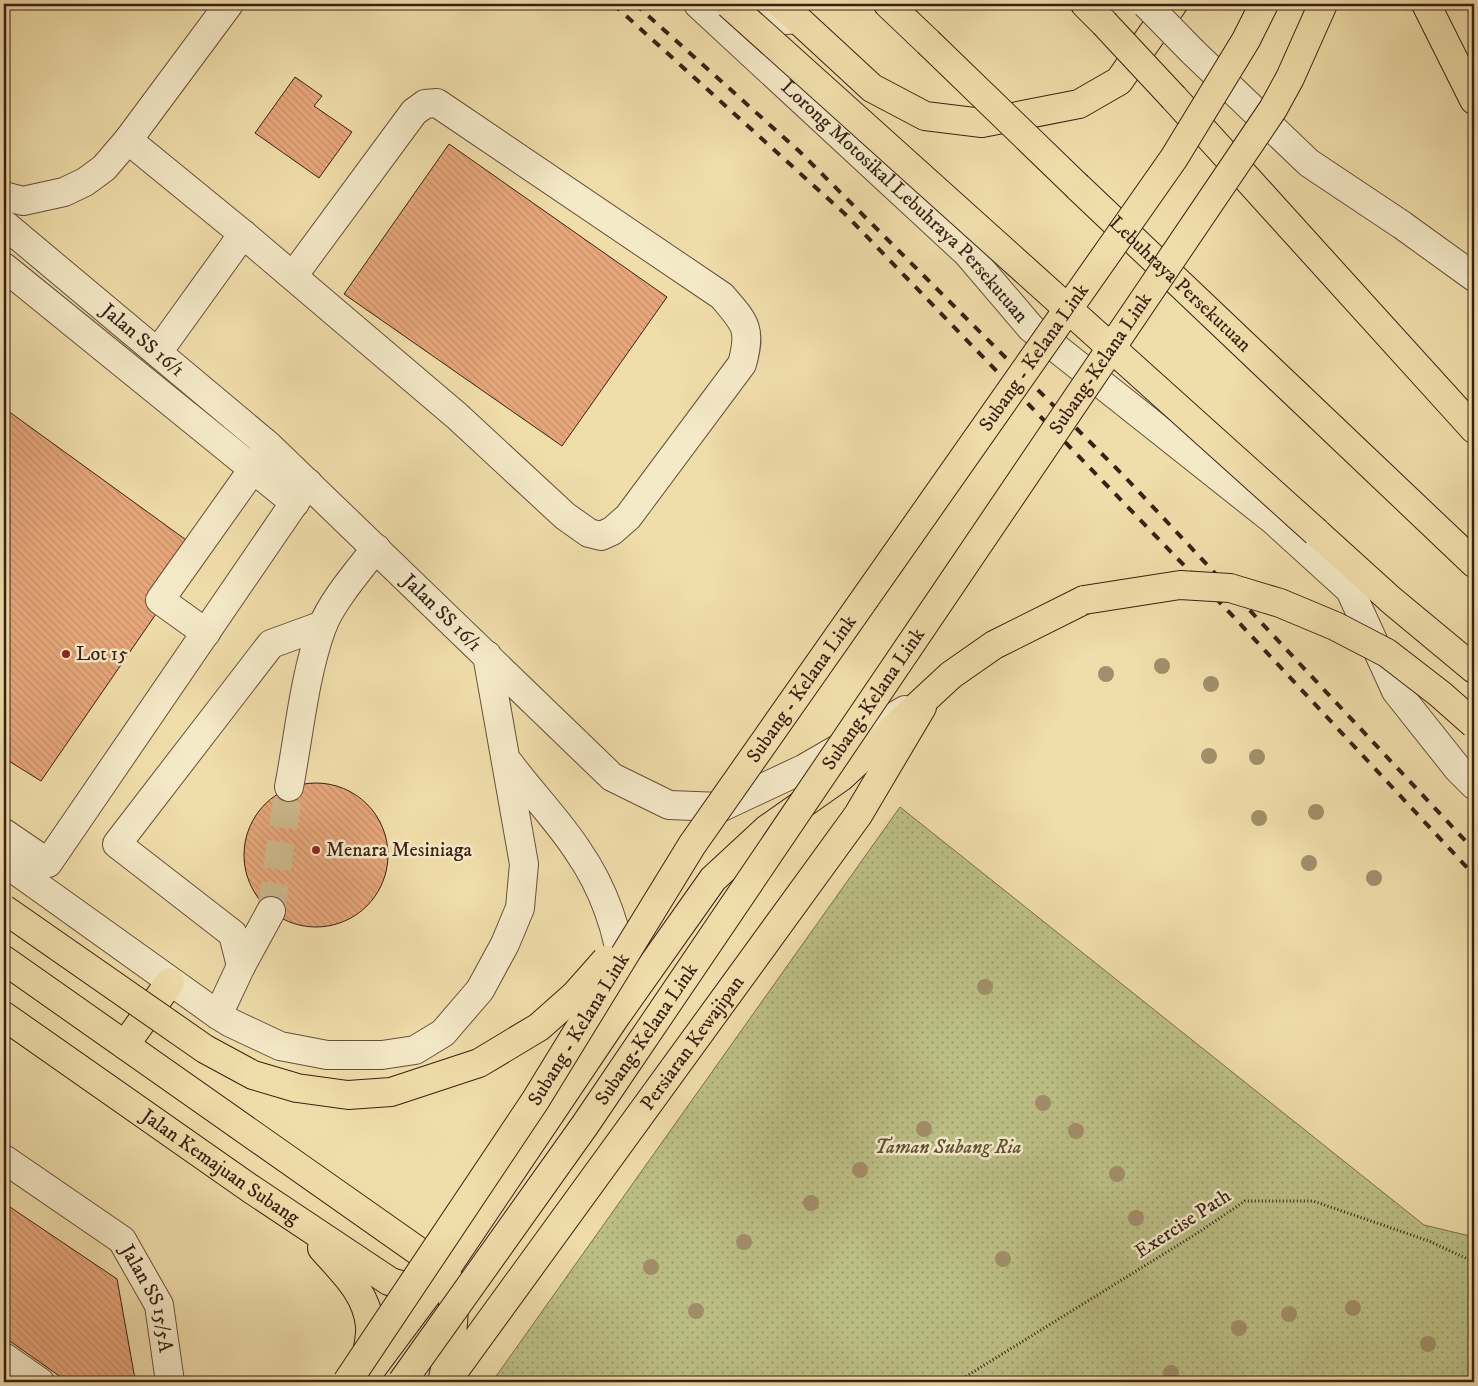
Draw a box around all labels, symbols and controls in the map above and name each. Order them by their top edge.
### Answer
street label: Lorong Motosikal Lebuhraya Persekutuan [776,75,1034,329]
street label: Lebuhraya Persekutuan [1104,211,1257,358]
street label: Subang - Kelana Link [974,279,1095,436]
street label: Subang-Kelana Link [1044,288,1158,439]
street label: Jalan SS 16/1 [94,297,190,382]
street label: Jalan SS 16/1 [395,567,487,657]
street label: Subang - Kelana Link [741,610,862,768]
street label: Subang-Kelana Link [817,623,930,775]
place label: Lot 15 [76,642,128,667]
marker: Lot 15 [60,648,72,660]
place label: Menara Mesiniaga [326,838,472,863]
marker: Menara Mesiniaga [310,844,322,856]
street label: Subang - Kelana Link [523,948,635,1111]
street label: Subang-Kelana Link [589,958,703,1110]
street label: Persiaran Kewajipan [635,970,750,1115]
street label: Jalan Kemajuan Subang [135,1102,305,1231]
park label: Taman Subang Ria [875,1135,1021,1160]
street label: Exercise Path [1130,1183,1236,1264]
street label: Jalan SS 15/5A [114,1238,178,1354]

